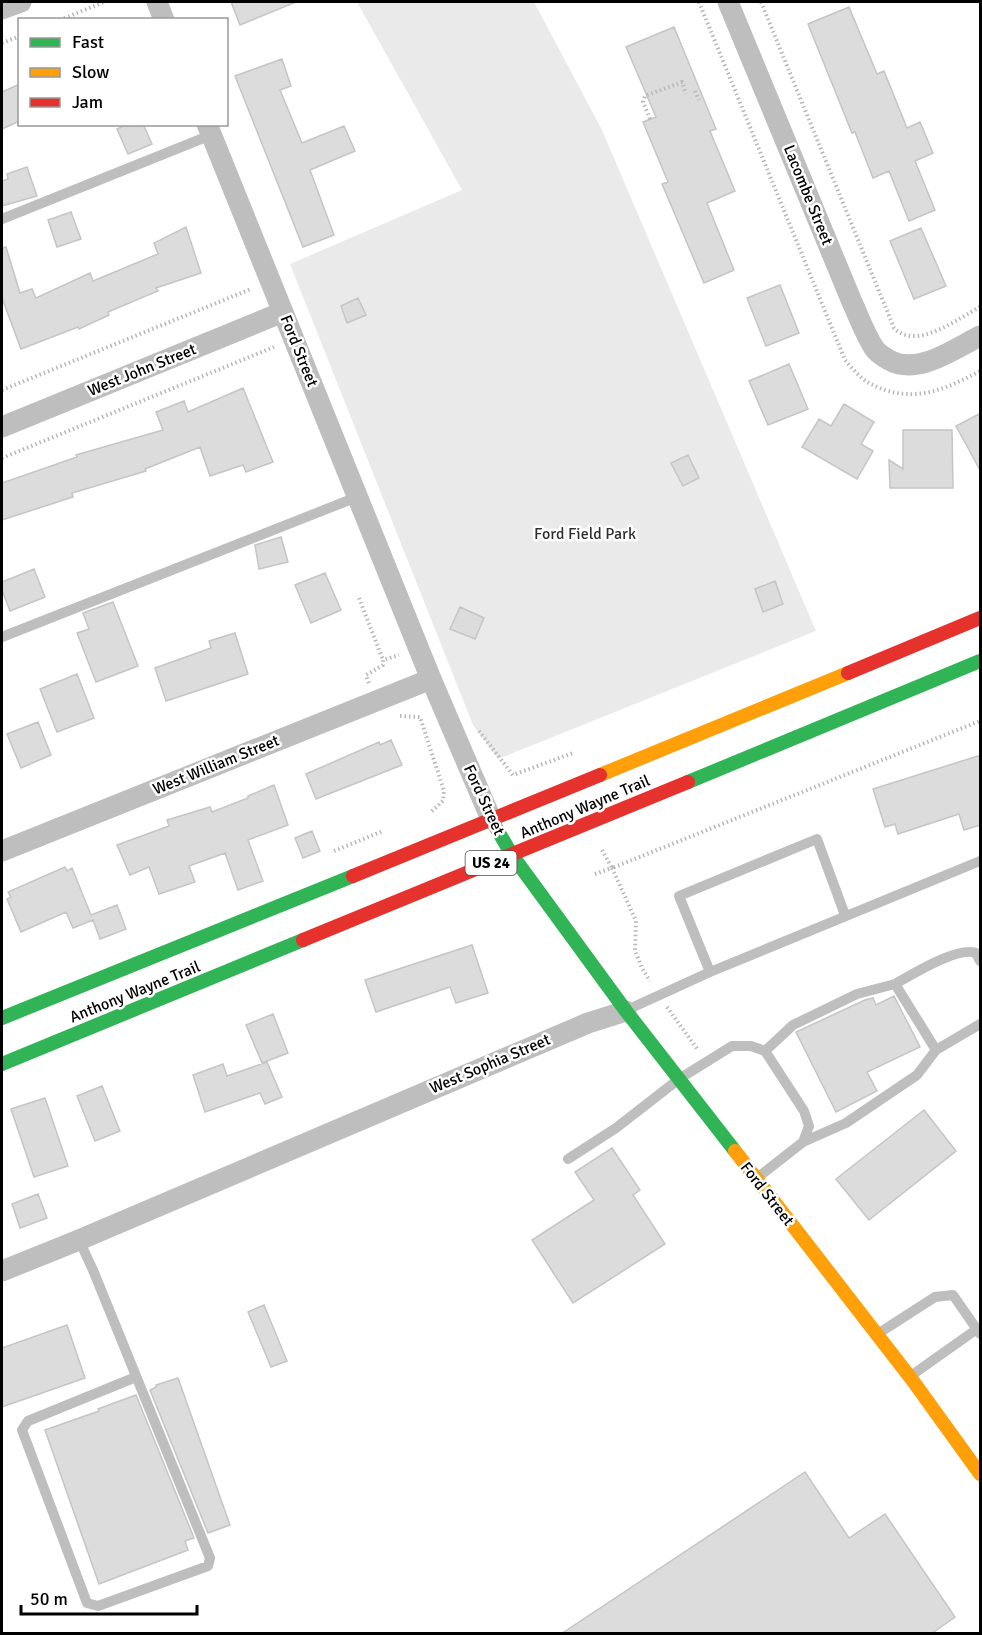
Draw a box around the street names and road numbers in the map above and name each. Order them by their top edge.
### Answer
street label: Lacombe Street [779,142,837,248]
street label: Ford Street [276,312,323,390]
street label: West John Street [85,339,200,401]
street label: West William Street [150,730,283,799]
street label: Ford Street [459,761,509,839]
street label: Anthony Wayne Trail [517,770,653,843]
road number: US 24 [466,851,516,875]
street label: Anthony Wayne Trail [67,957,204,1027]
street label: West Sophia Street [427,1029,554,1098]
street label: Ford Street [736,1158,798,1230]

